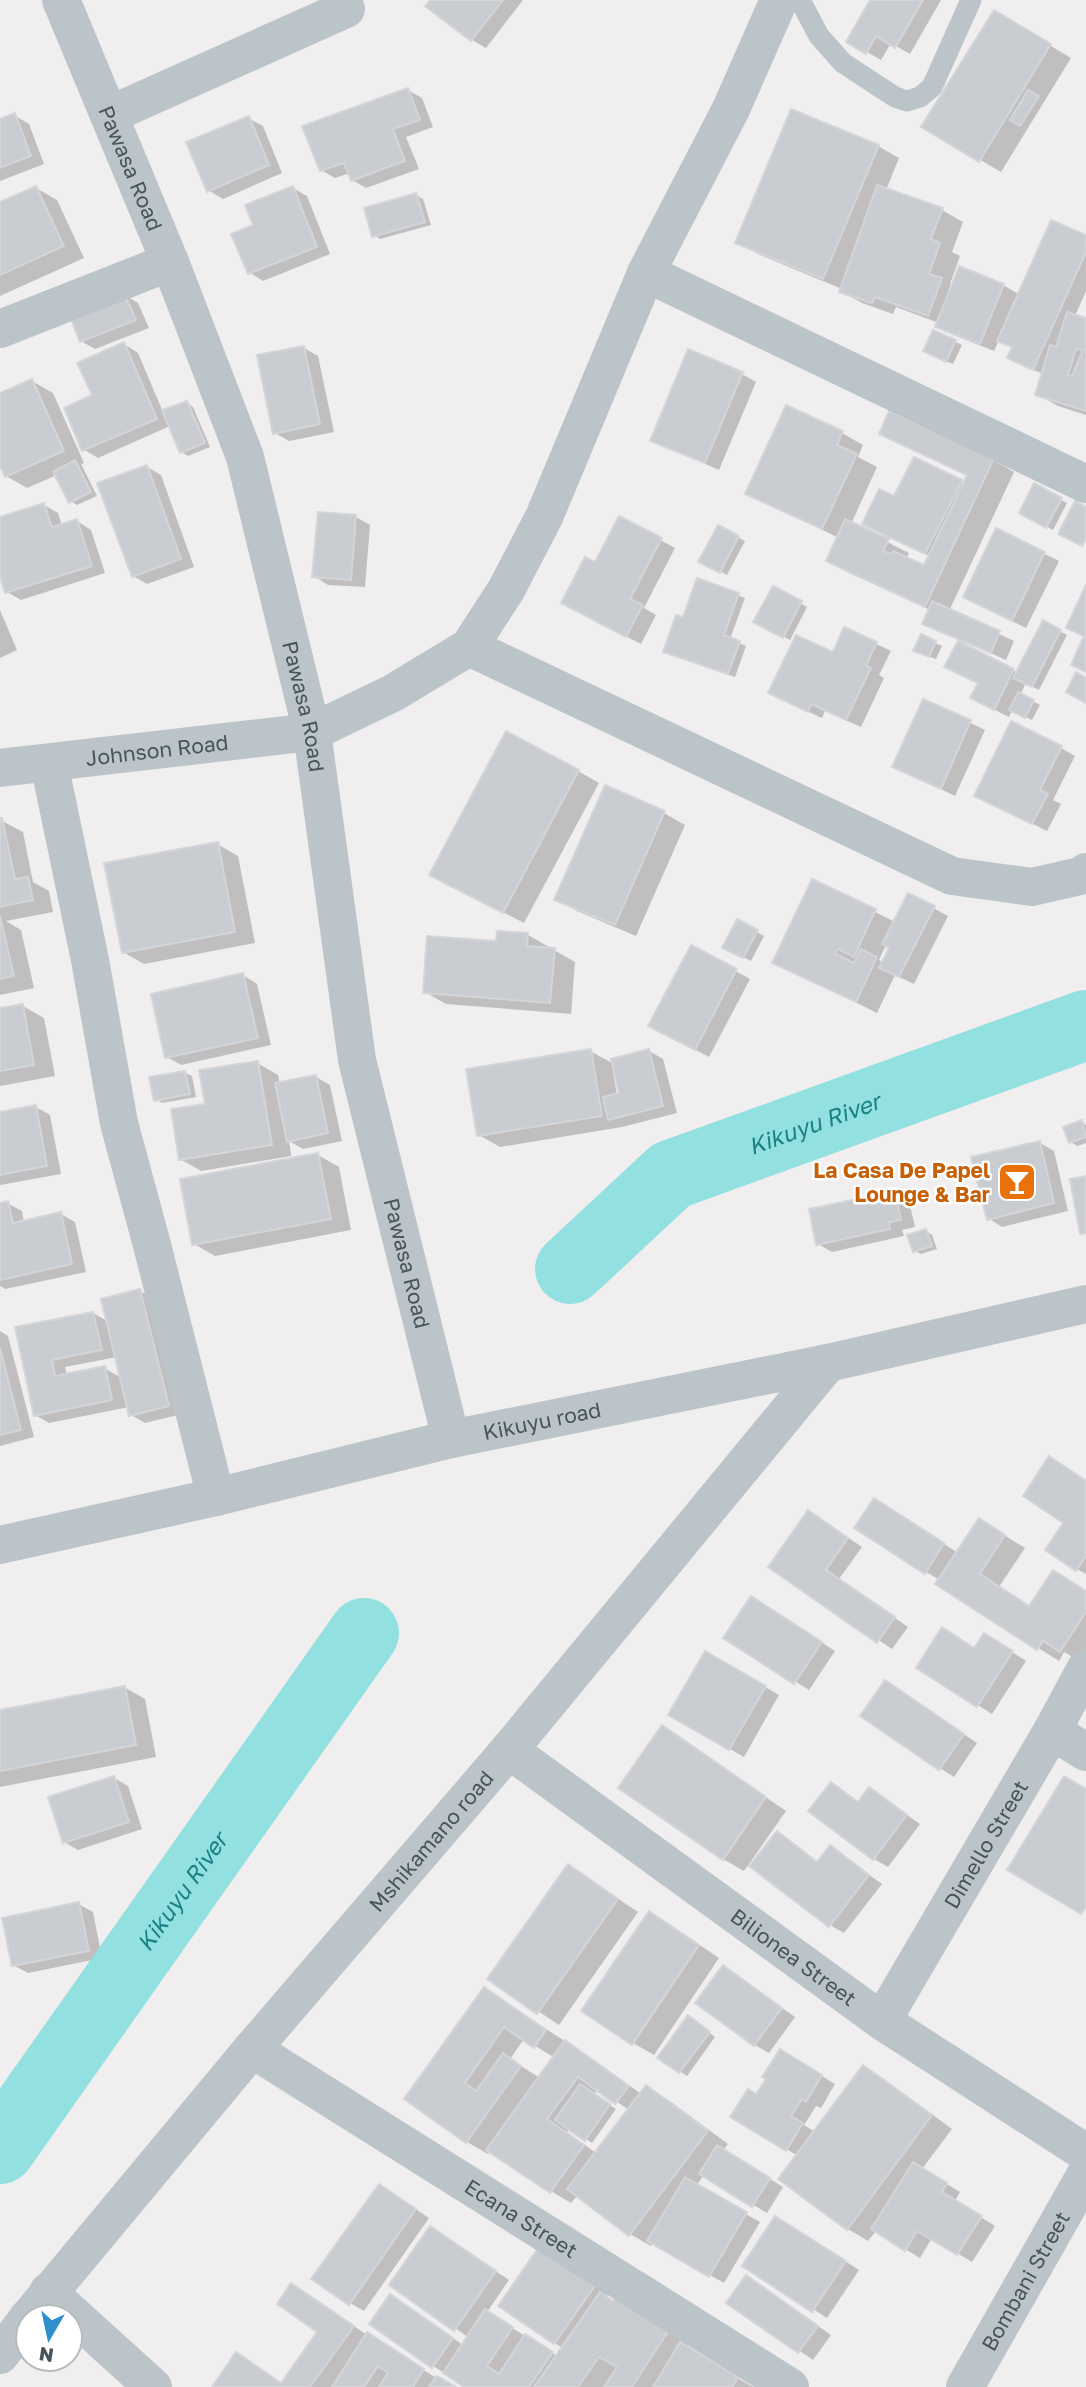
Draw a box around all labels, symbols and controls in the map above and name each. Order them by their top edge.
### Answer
street label: Pawasa Road [93,101,169,235]
street label: Pawasa Road [277,638,330,773]
street label: Johnson Road [84,729,230,771]
water label: Kikuyu River [744,1086,887,1160]
place label: La Casa De Papel Lounge & Bar [813,1157,990,1207]
bar icon: La Casa De Papel Lounge & Bar [996,1161,1038,1203]
street label: Pawasa Road [379,1195,436,1331]
street label: Kikuyu road [481,1396,603,1445]
street label: Mshikamano road [363,1765,499,1917]
street label: Dimello Street [938,1775,1033,1913]
water label: Kikuyu River [130,1825,235,1956]
street label: Bilionea Street [726,1903,862,2011]
street label: Ecana Street [460,2173,582,2263]
street label: Bombani Street [975,2207,1075,2355]
north arrow [14,2303,84,2373]
text: N [37,2343,55,2368]

